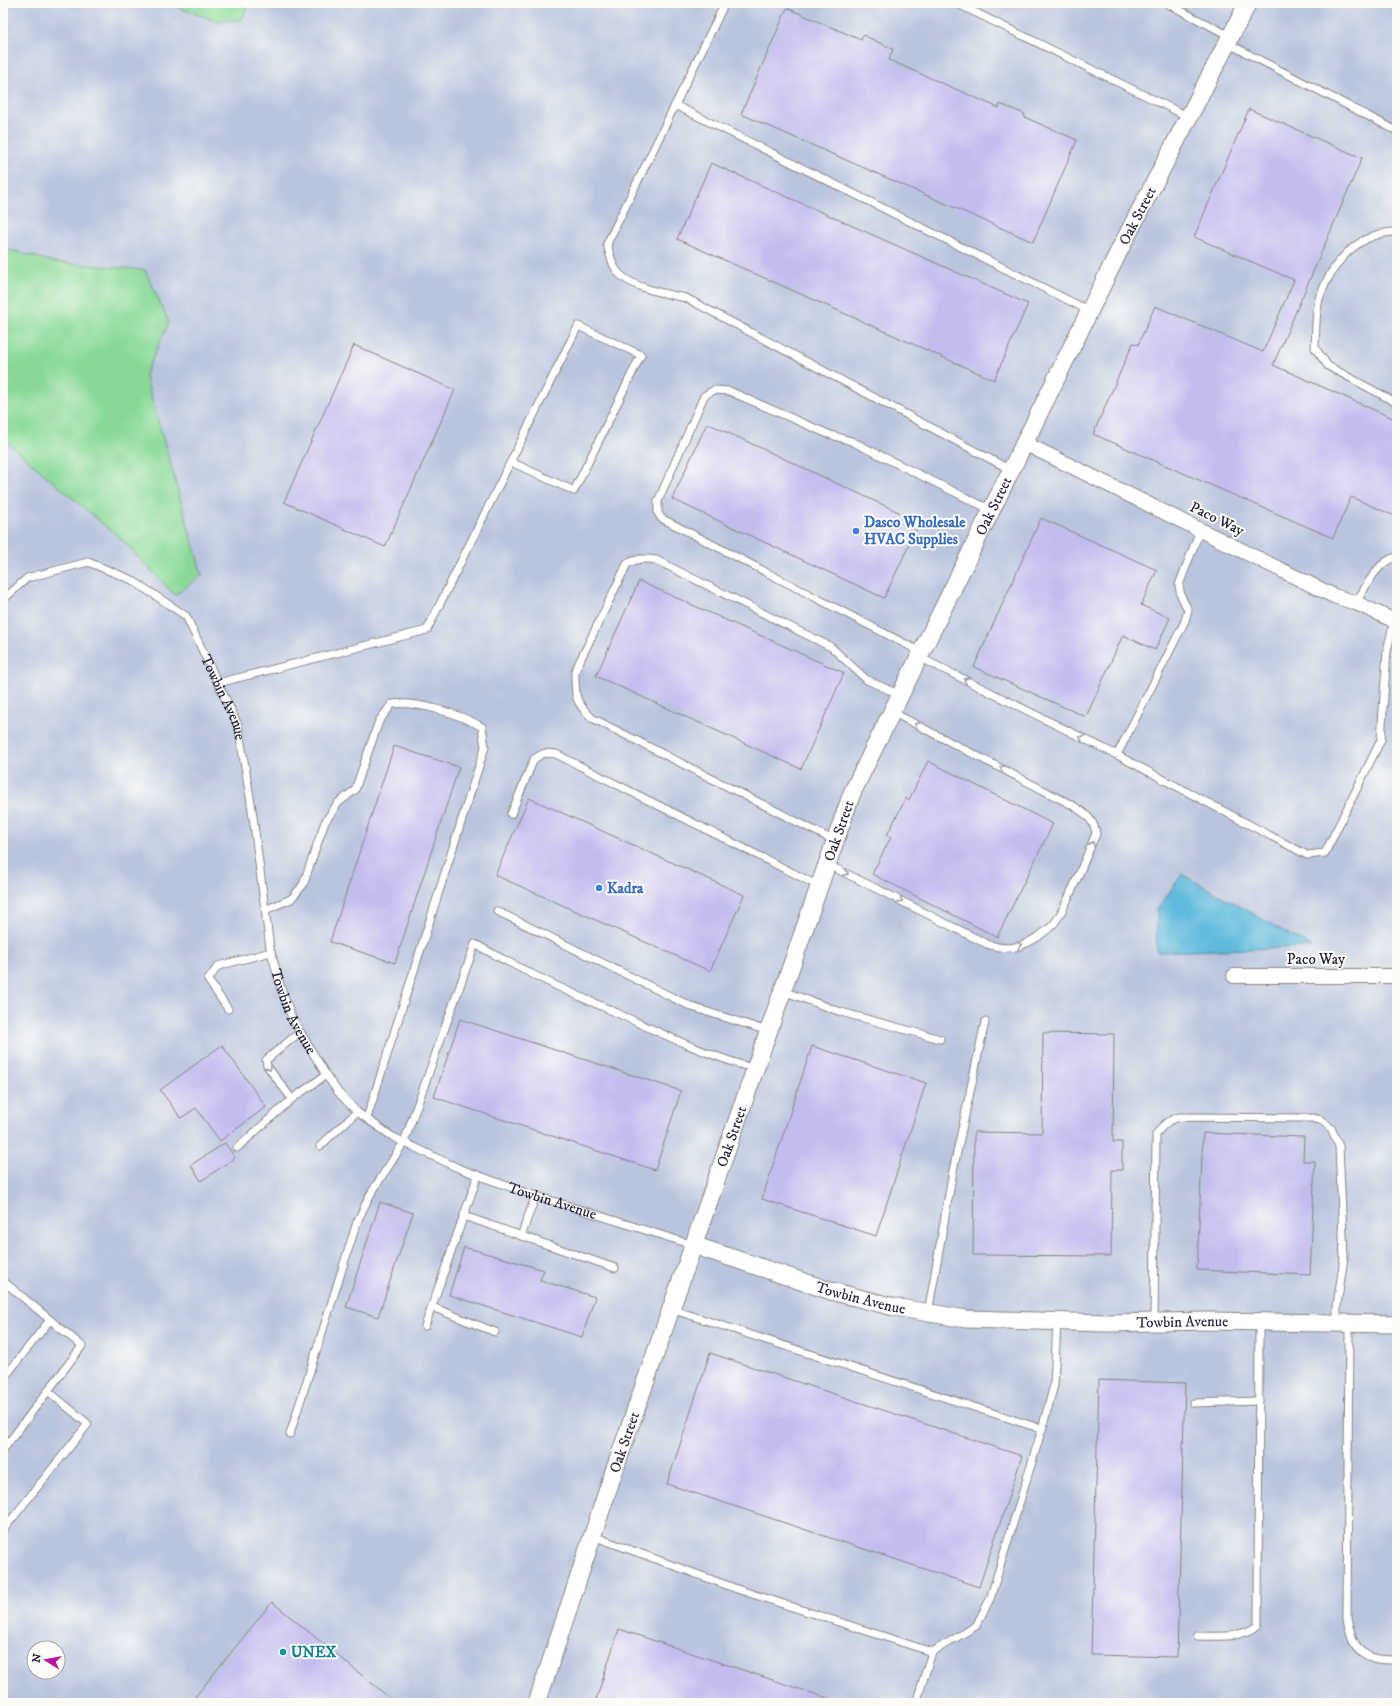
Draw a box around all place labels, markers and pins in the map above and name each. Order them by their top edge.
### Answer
place label: Dasco Wholesale HVAC Supplies [864,513,966,549]
marker: Dasco Wholesale HVAC Supplies [851,526,861,536]
place label: Kadra [607,879,644,898]
marker: Kadra [594,883,604,893]
place label: UNEX [291,1643,337,1662]
marker: UNEX [278,1647,288,1657]

